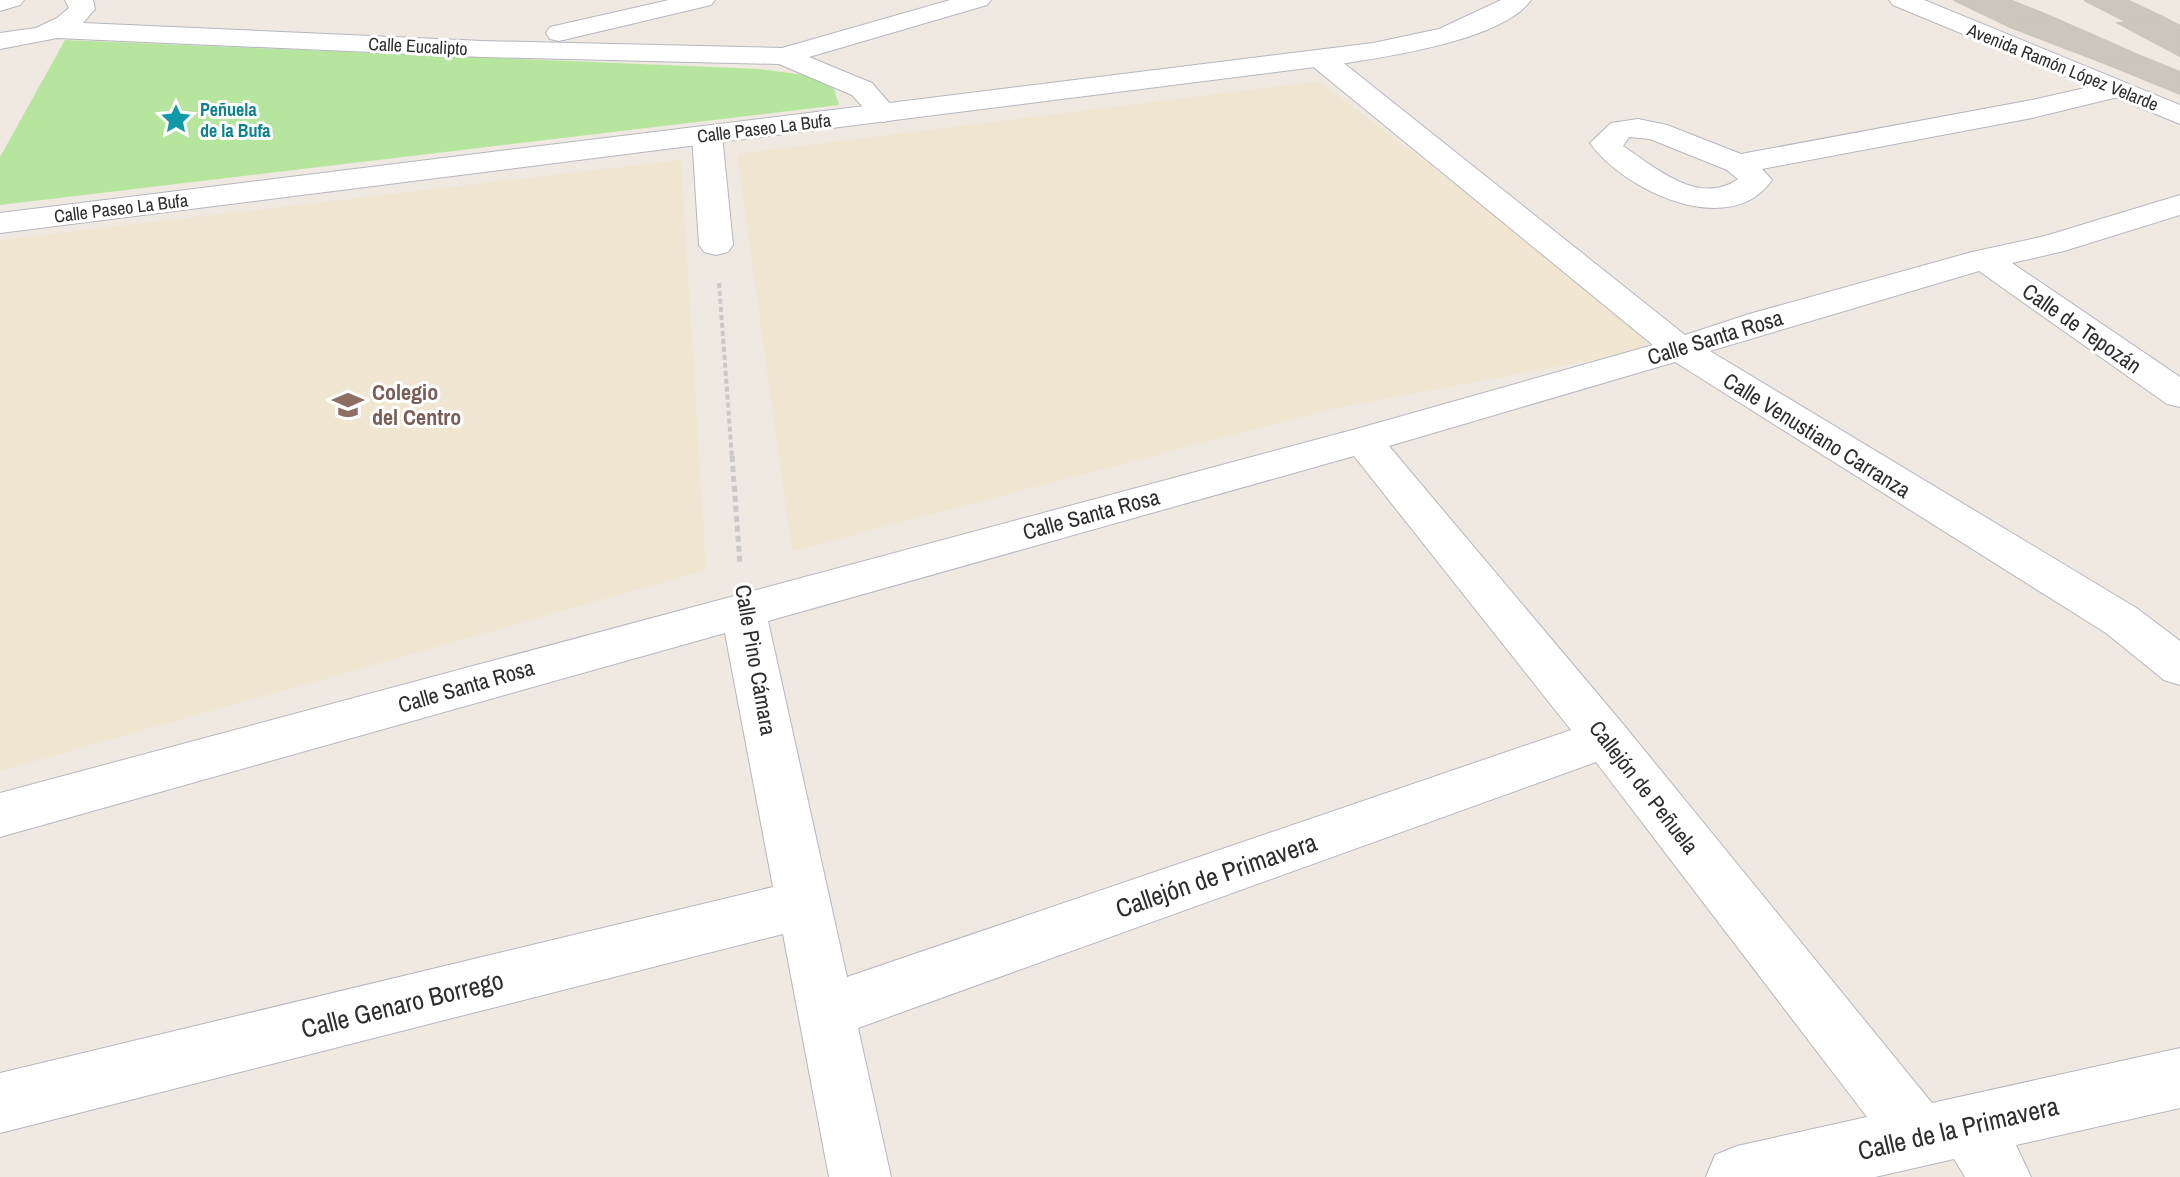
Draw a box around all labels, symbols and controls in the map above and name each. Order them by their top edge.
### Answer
street label: Avenida Ramón López Velarde [1963,17,2162,117]
street label: Calle Eucalipto [368,31,468,61]
place label: Peñuela de la Bufa [200,97,271,143]
place icon: Peñuela de la Bufa [159,102,193,136]
street label: Calle Paseo La Bufa [696,107,832,149]
street label: Calle Paseo La Bufa [53,187,189,229]
street label: Calle de Tepozán [2016,276,2148,380]
street label: Calle Santa Rosa [1643,302,1787,372]
street label: Calle Venustiano Carranza [1718,365,1916,505]
place label: Colegio del Centro [372,377,461,432]
school or university icon: Colegio del Centro [331,388,365,422]
street label: Calle Santa Rosa [1019,481,1163,547]
street label: Calle Pino Cámara [728,582,784,738]
street label: Calle Santa Rosa [394,652,538,720]
street label: Callejón de Peñuela [1582,714,1706,860]
street label: Callejón de Primavera [1111,824,1322,926]
street label: Calle Genaro Borrego [297,962,507,1046]
street label: Calle de la Primavera [1854,1088,2062,1168]

